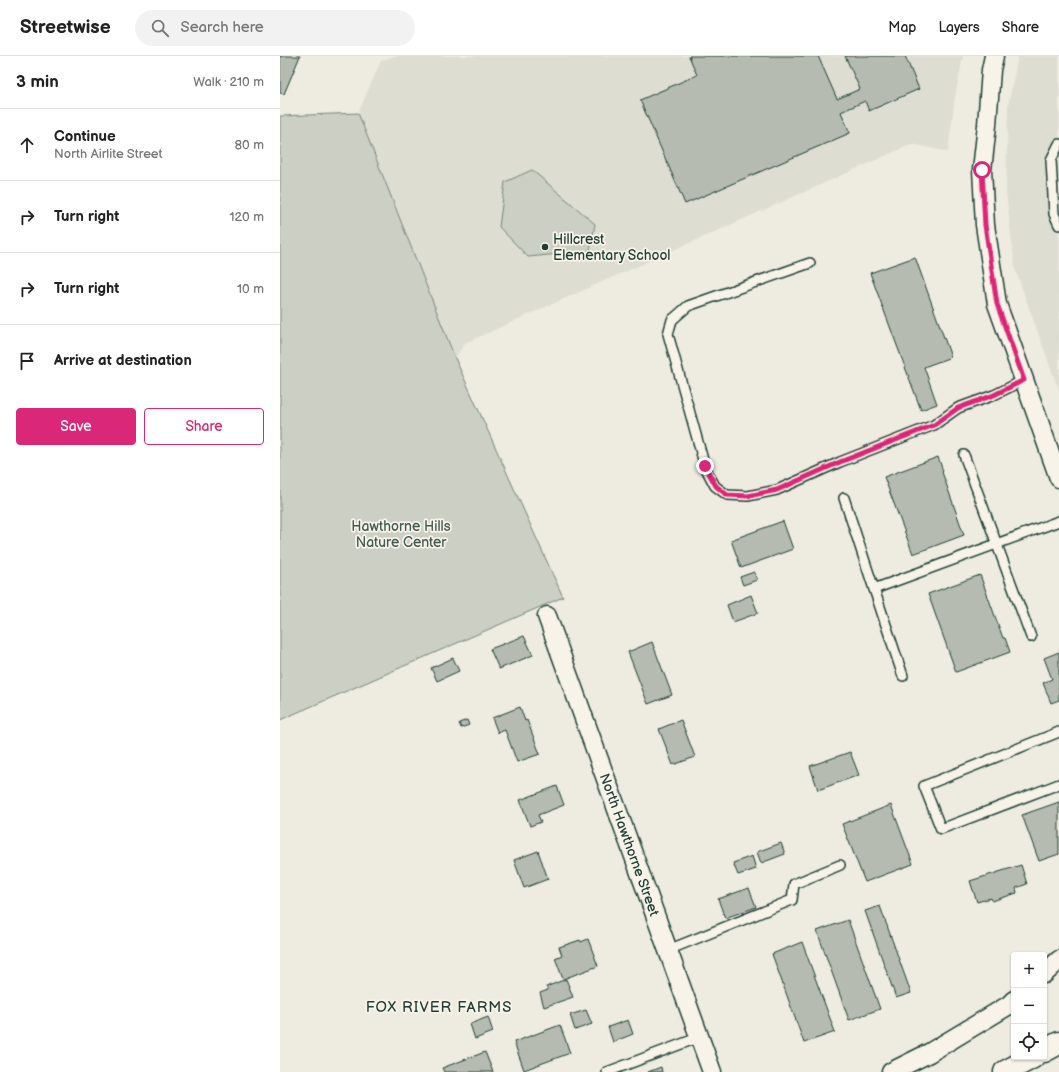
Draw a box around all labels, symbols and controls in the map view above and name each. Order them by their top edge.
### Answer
search box [135,10,415,46]
text: Streetwise [20,16,111,39]
icon: search [149,17,171,39]
text: Search here [181,18,264,37]
text: Map [888,19,916,36]
text: Layers [938,19,980,36]
text: Share [1002,19,1039,36]
text: 3 min [16,72,59,92]
text: Walk · 210 m [193,74,264,90]
text: Continue [54,127,116,146]
icon: ahead [16,134,38,156]
text: 80 m [235,137,264,153]
text: North Airlite Street [54,146,163,162]
route start [973,161,991,179]
icon: right [16,206,38,228]
text: Turn right [54,207,119,226]
text: 120 m [229,209,264,225]
place label: Hillcrest Elementary School [553,231,671,264]
marker: Hillcrest Elementary School [540,242,550,252]
icon: right [16,278,38,300]
text: Turn right [54,279,119,298]
text: 10 m [237,281,264,297]
icon: arrive [16,350,38,372]
text: Arrive at destination [54,351,192,370]
button: Save [16,408,136,445]
button: Share [144,408,264,445]
route end [696,457,714,475]
park label: Hawthorne Hills Nature Center [351,518,451,551]
street label: North Hawthorne Street [596,771,664,919]
map controls [1011,952,1047,1060]
button: + [1011,952,1047,988]
button: − [1011,988,1047,1024]
district label: FOX RIVER FARMS [366,998,512,1017]
button: locate [1011,1024,1047,1060]

